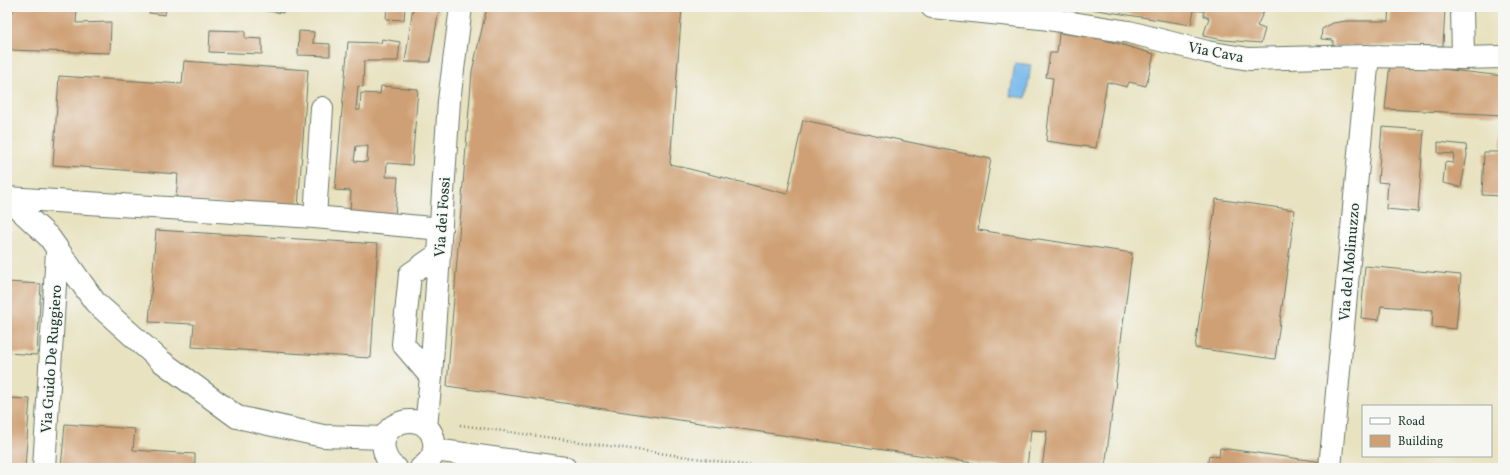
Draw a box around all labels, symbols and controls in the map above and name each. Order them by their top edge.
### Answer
street label: Via Cava [1186,38,1246,69]
street label: Via dei Fossi [430,176,457,258]
street label: Via del Molinuzzo [1335,202,1366,322]
street label: Via Guido De Ruggiero [37,284,68,434]
legend [1362,405,1492,457]
text: Road [1398,414,1425,430]
text: Building [1398,434,1443,450]

